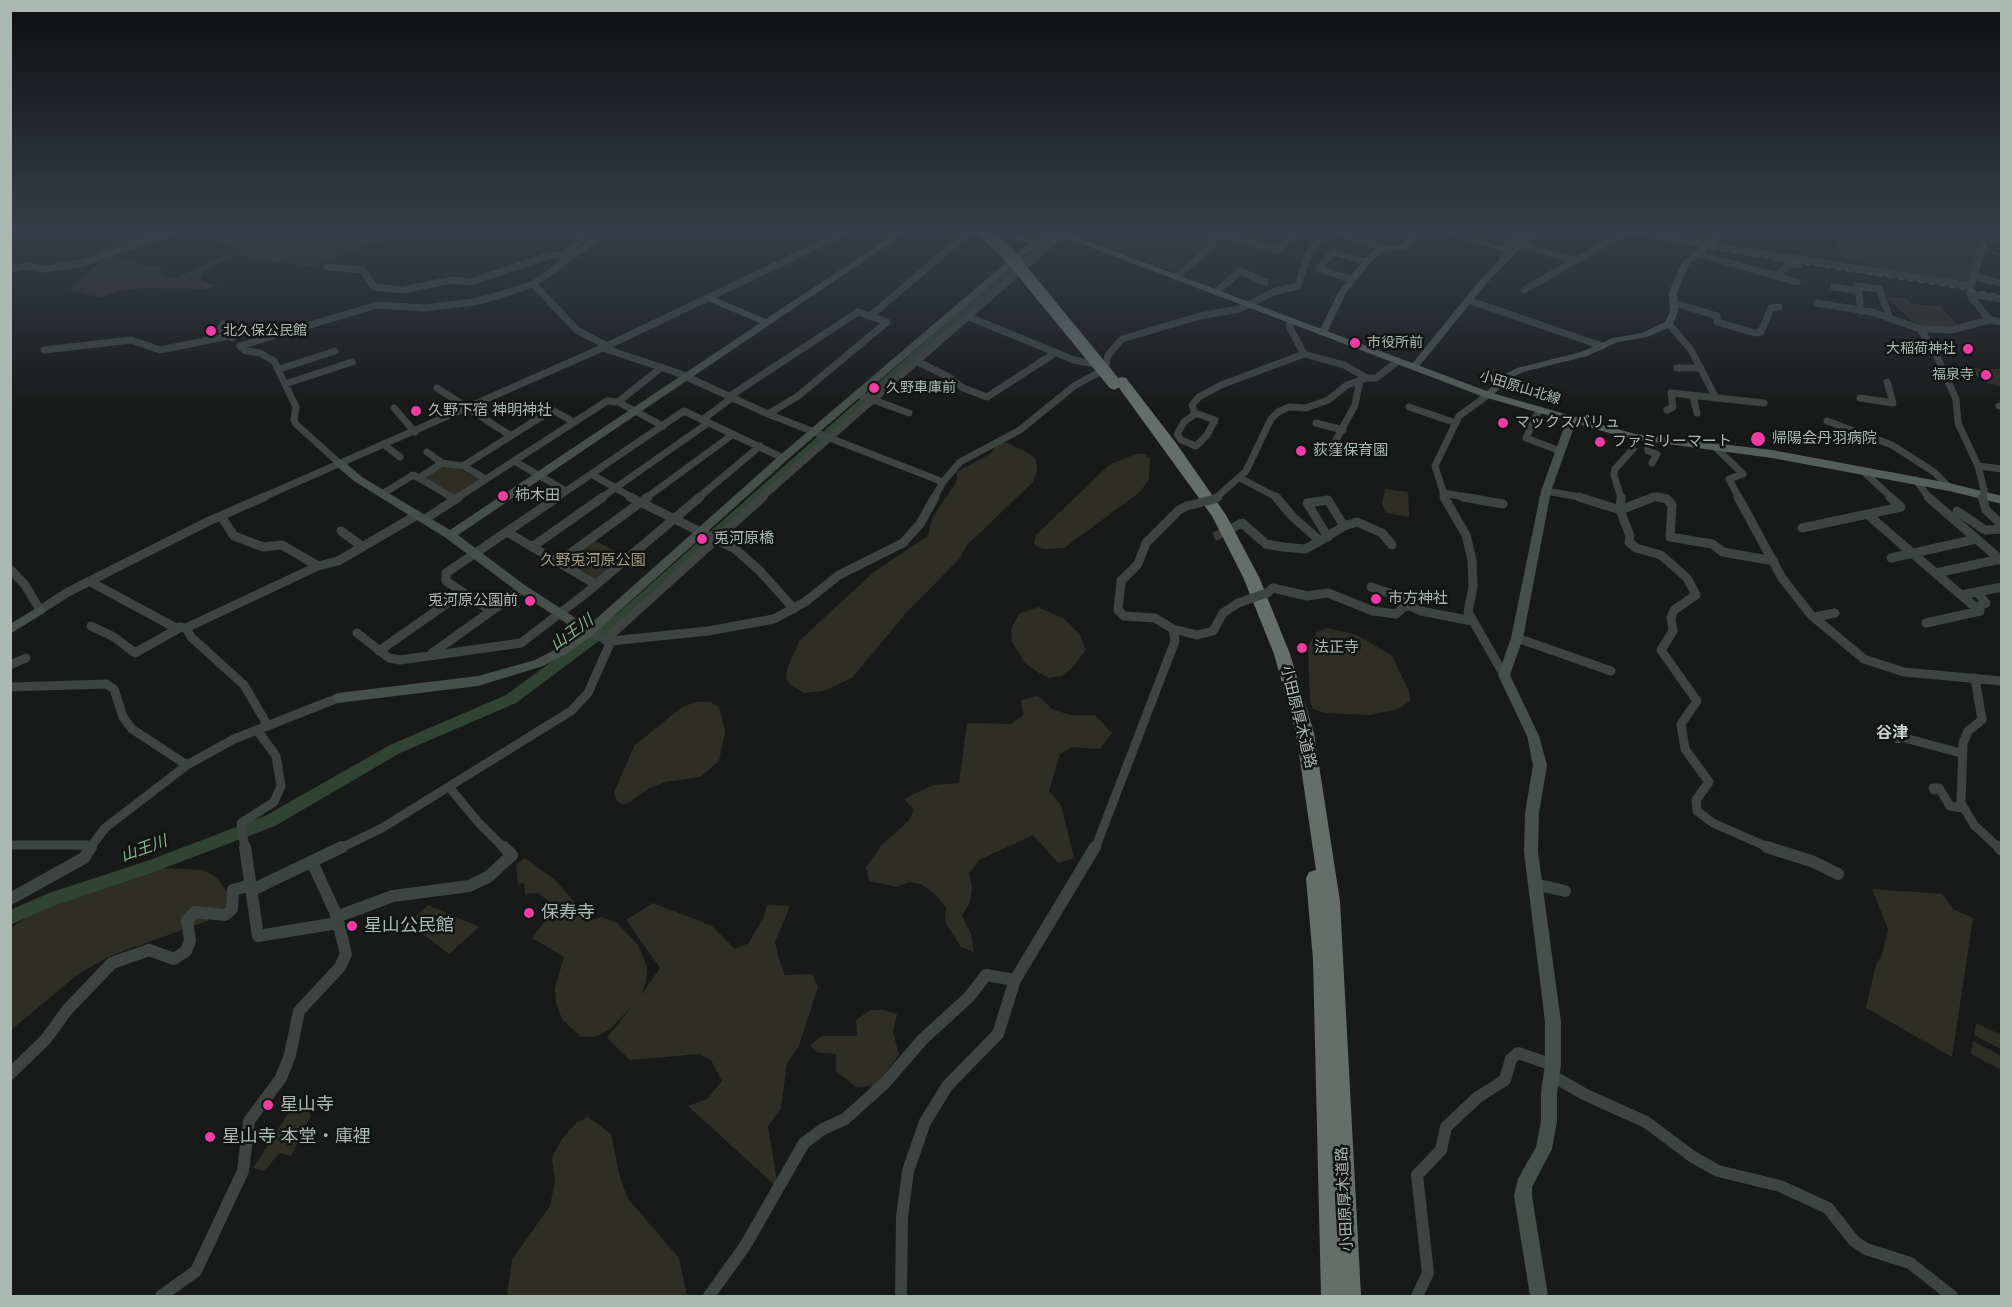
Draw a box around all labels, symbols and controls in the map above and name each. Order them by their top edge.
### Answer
place label: 北久保公民館 [223,323,307,339]
marker: 北久保公民館 [204,324,218,338]
place label: 市役所前 [1367,335,1423,351]
marker: 市役所前 [1348,336,1362,350]
place label: 大稲荷神社 [1886,341,1956,357]
marker: 大稲荷神社 [1961,342,1975,356]
place label: 福泉寺 [1932,367,1974,383]
street label: 小田原山北線 [1477,368,1563,408]
marker: 福泉寺 [1979,368,1993,382]
place label: 久野車庫前 [886,380,956,396]
marker: 久野車庫前 [867,381,881,395]
place label: 久野下宿 神明神社 [428,402,552,420]
marker: 久野下宿 神明神社 [409,404,423,418]
place label: マックスバリュ [1515,414,1620,432]
marker: マックスバリュ [1496,416,1510,430]
marker: 帰陽会丹羽病院 [1749,430,1767,448]
place label: 帰陽会丹羽病院 [1772,430,1877,448]
place label: ファミリーマート [1612,433,1732,451]
marker: ファミリーマート [1593,435,1607,449]
place label: 荻窪保育園 [1313,442,1388,460]
marker: 荻窪保育園 [1294,444,1308,458]
place label: 柿木田 [515,487,560,505]
marker: 柿木田 [496,489,510,503]
place label: 兎河原橋 [714,530,774,548]
marker: 兎河原橋 [695,532,709,546]
park label: 久野兎河原公園 [541,552,645,570]
place label: 市方神社 [1388,590,1448,608]
place label: 兎河原公園前 [428,592,518,610]
marker: 市方神社 [1369,592,1383,606]
marker: 兎河原公園前 [523,594,537,608]
water label: 山王川 [547,611,597,655]
place label: 法正寺 [1314,639,1359,657]
marker: 法正寺 [1295,641,1309,655]
street label: 小田原厚木道路 [1277,664,1319,770]
district label: 谷津 [1876,723,1908,743]
water label: 山王川 [118,832,170,866]
place label: 保寿寺 [541,902,595,924]
marker: 保寿寺 [522,906,536,920]
place label: 星山公民館 [364,915,454,937]
marker: 星山公民館 [345,919,359,933]
place label: 星山寺 [280,1094,334,1116]
marker: 星山寺 [261,1098,275,1112]
place label: 星山寺 本堂・庫裡 [222,1126,371,1148]
marker: 星山寺 本堂・庫裡 [203,1130,217,1144]
street label: 小田原厚木道路 [1333,1146,1357,1252]

